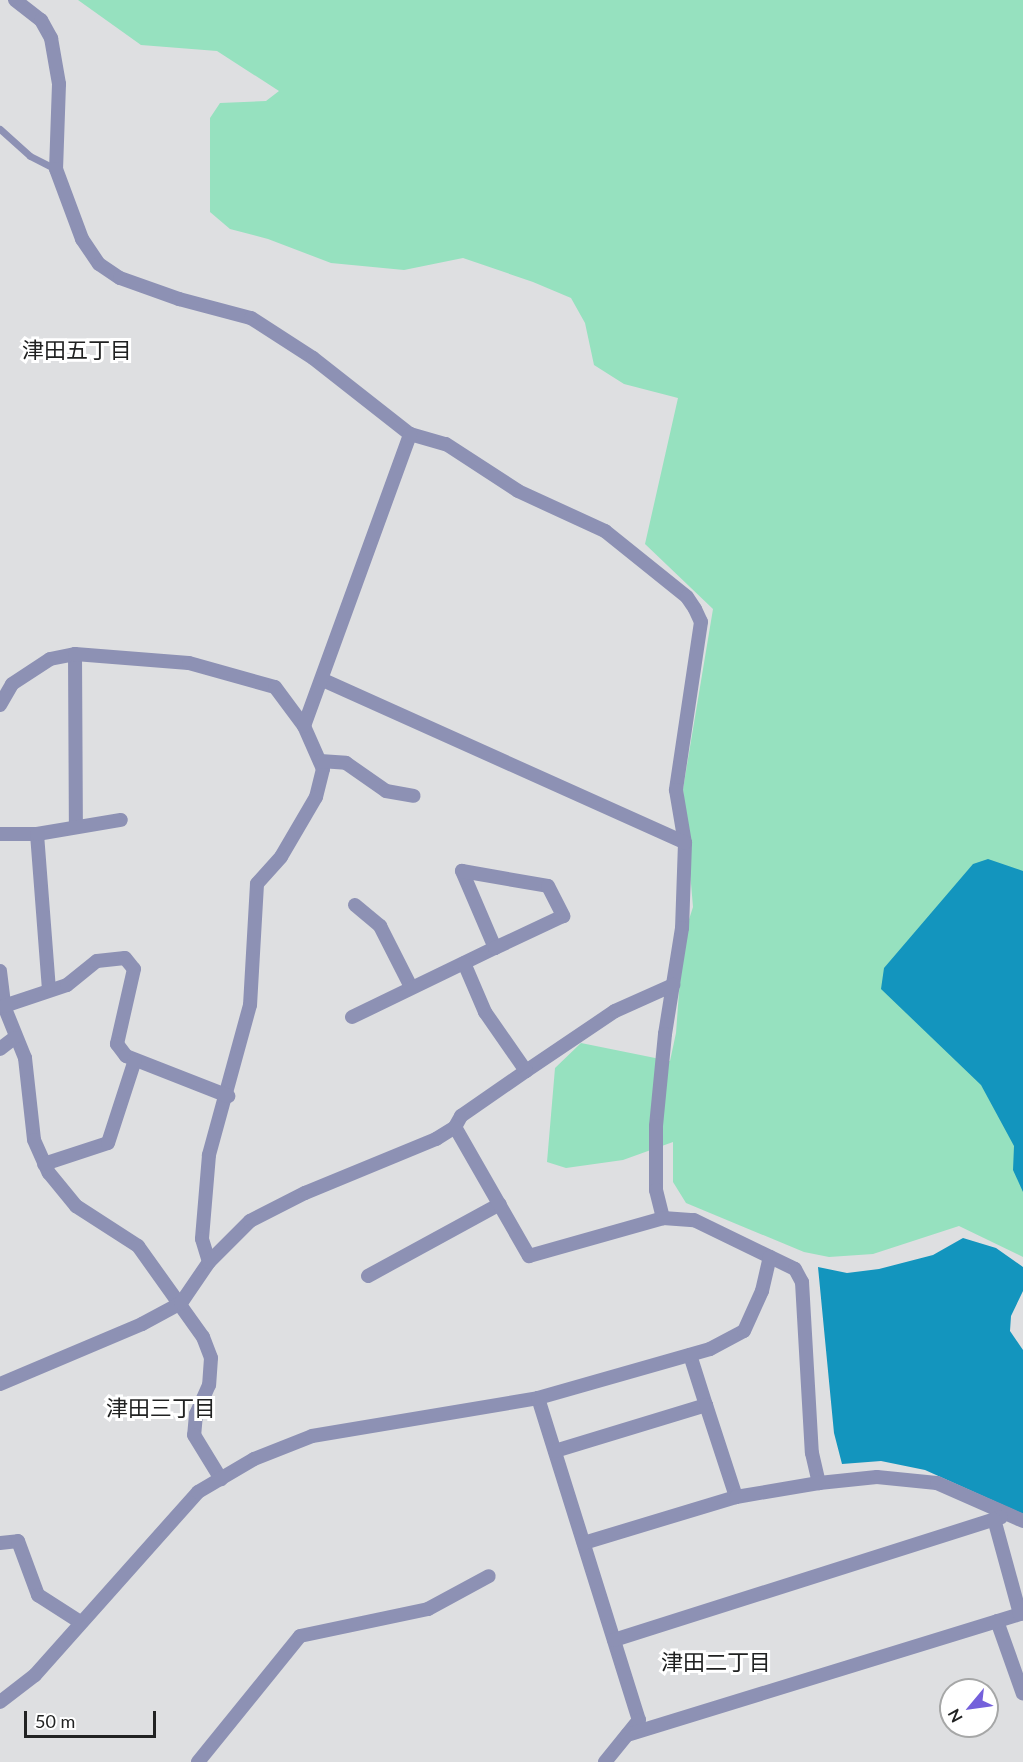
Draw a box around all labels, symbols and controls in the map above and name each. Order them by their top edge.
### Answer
district label: 津田五丁目 [22,337,132,363]
district label: 津田三丁目 [106,1395,216,1421]
district label: 津田二丁目 [661,1649,771,1675]
north arrow [939,1678,999,1738]
scale bar [27,1699,159,1737]
text: N [943,1706,966,1726]
text: 50 m [35,1710,75,1732]

